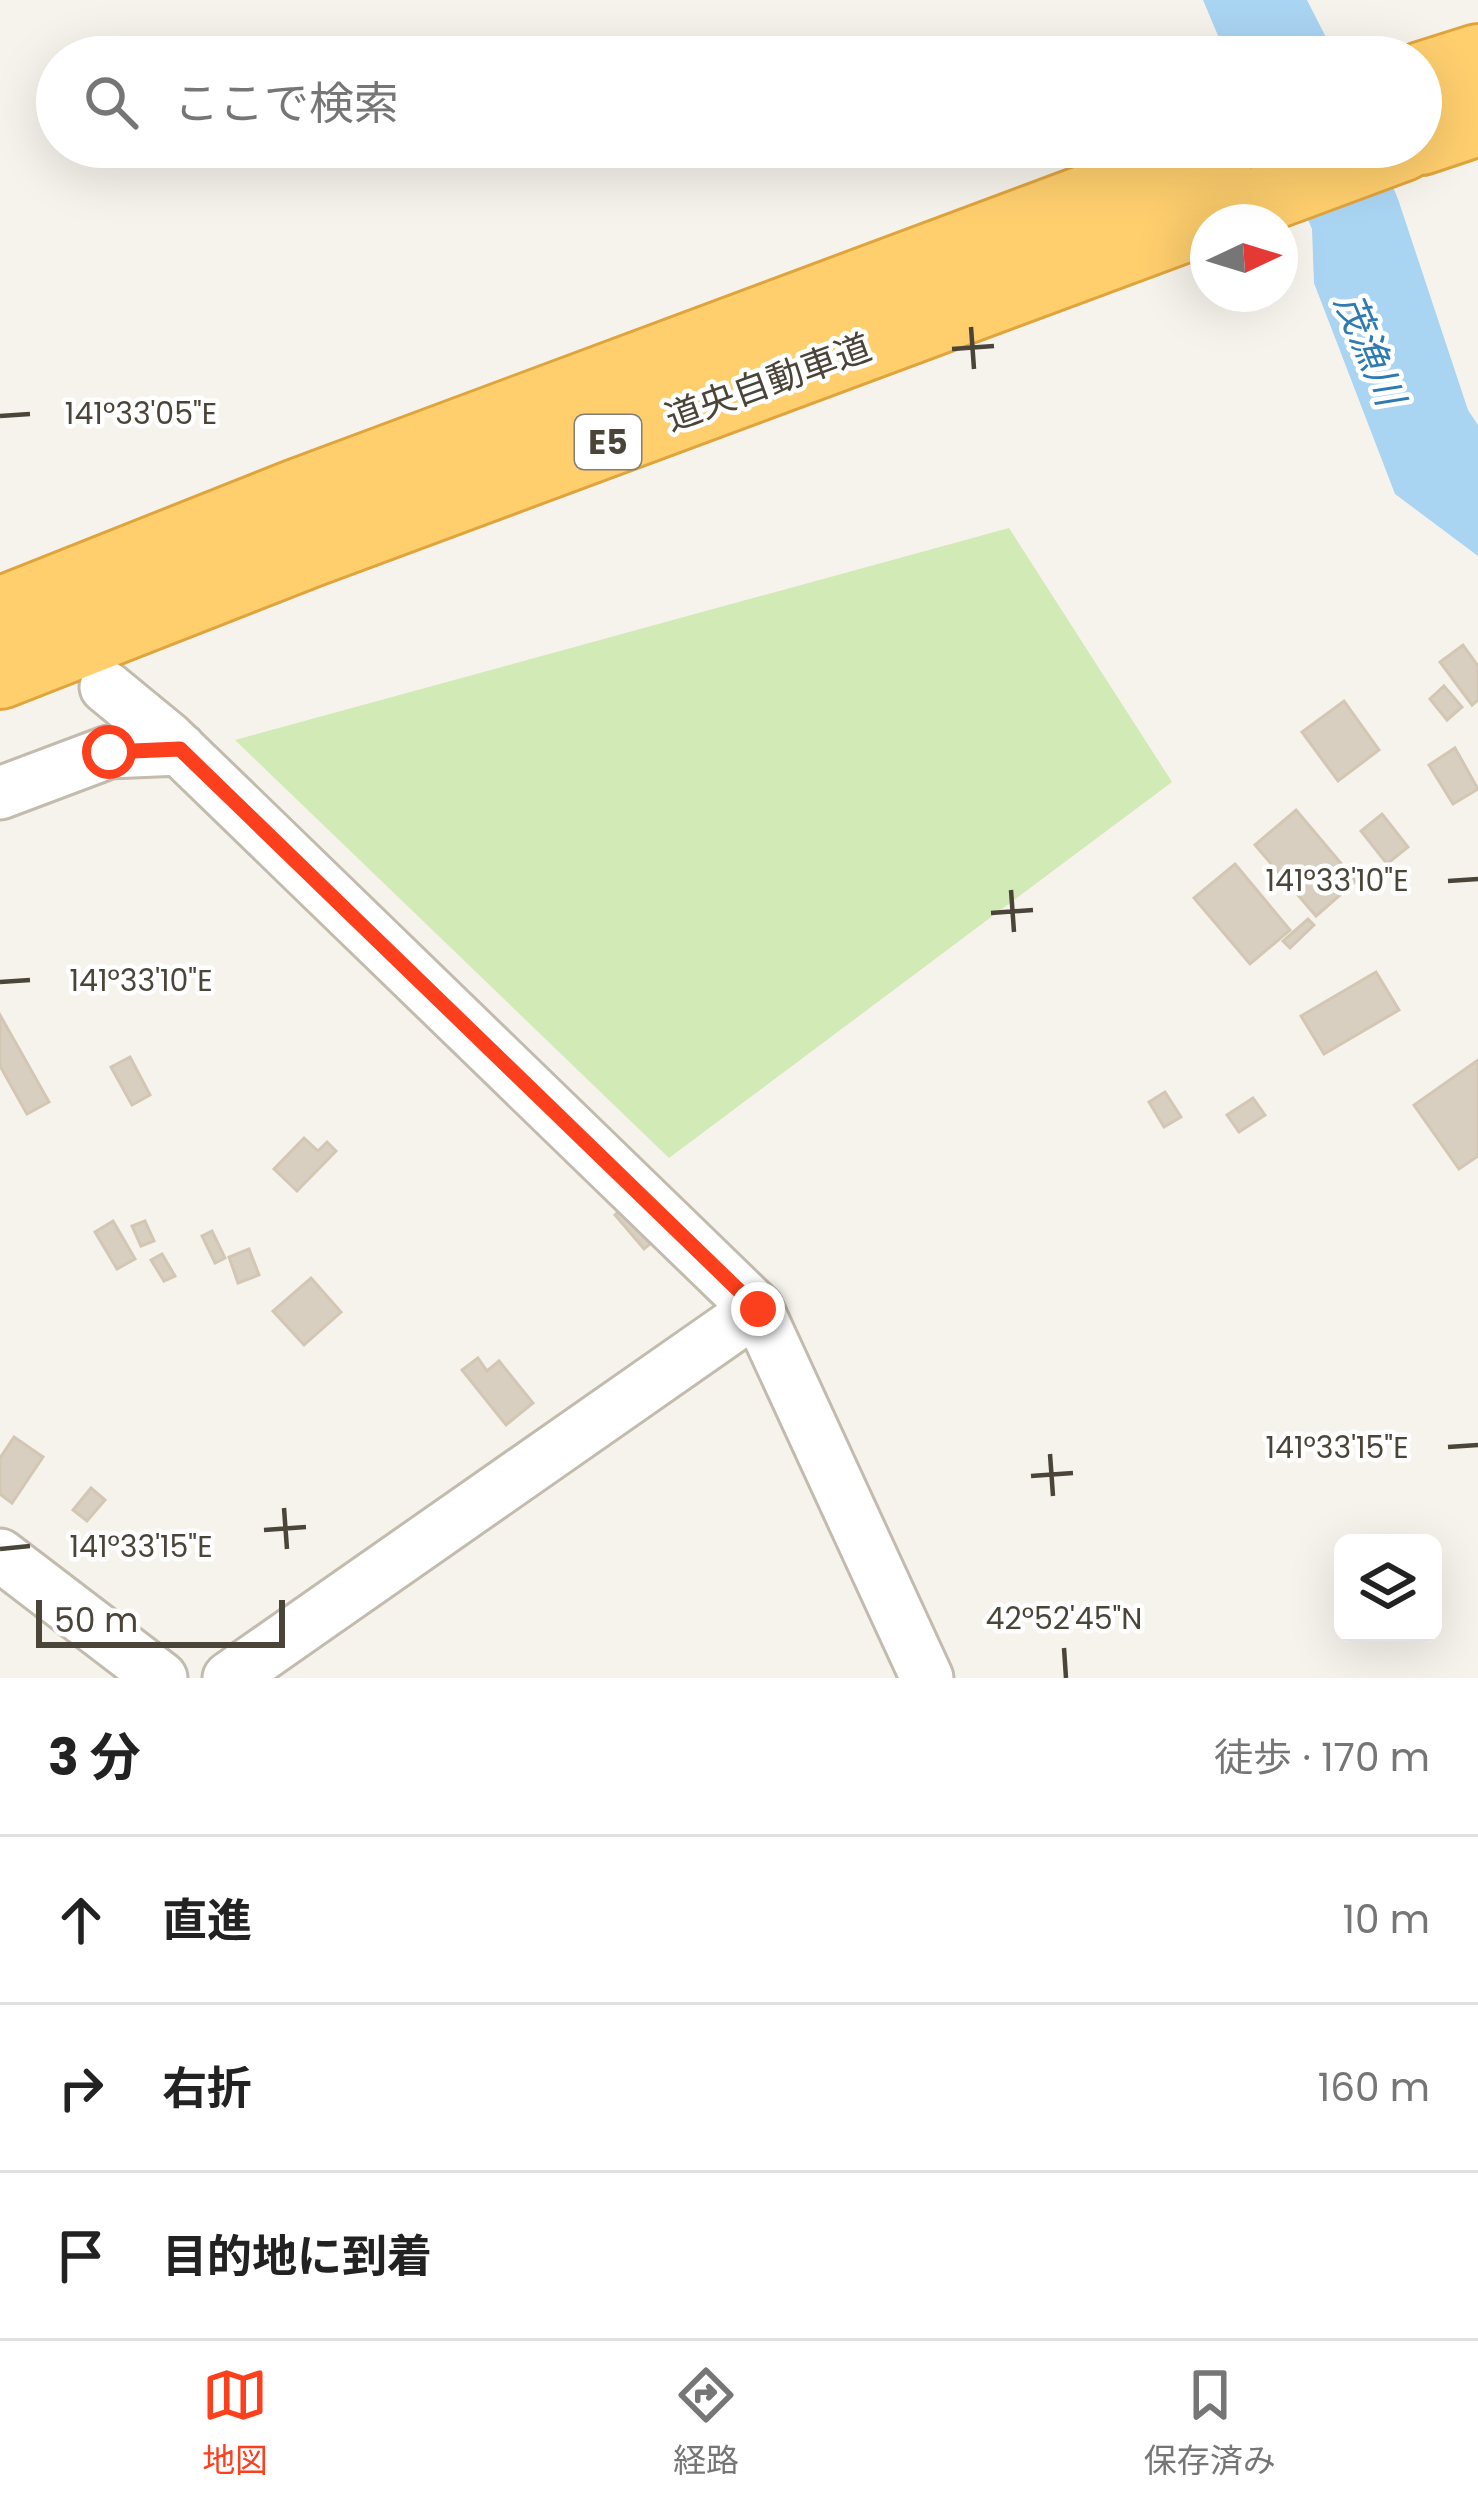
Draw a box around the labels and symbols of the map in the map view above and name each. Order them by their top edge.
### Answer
north arrow [1190,204,1298,312]
water label: 茂漁川 [1321,285,1419,417]
street label: 道央自動車道 [658,322,878,443]
text: 141°33'05"E [65,392,217,435]
road number: E5 [575,415,641,469]
route start [82,725,136,779]
text: 141°33'10"E [1265,859,1409,902]
text: 141°33'10"E [69,959,213,1002]
route end [731,1282,785,1336]
text: 141°33'15"E [1265,1426,1409,1469]
text: 141°33'15"E [69,1525,213,1568]
scale bar [36,1594,285,1647]
text: 42°52'45"N [986,1597,1142,1640]

